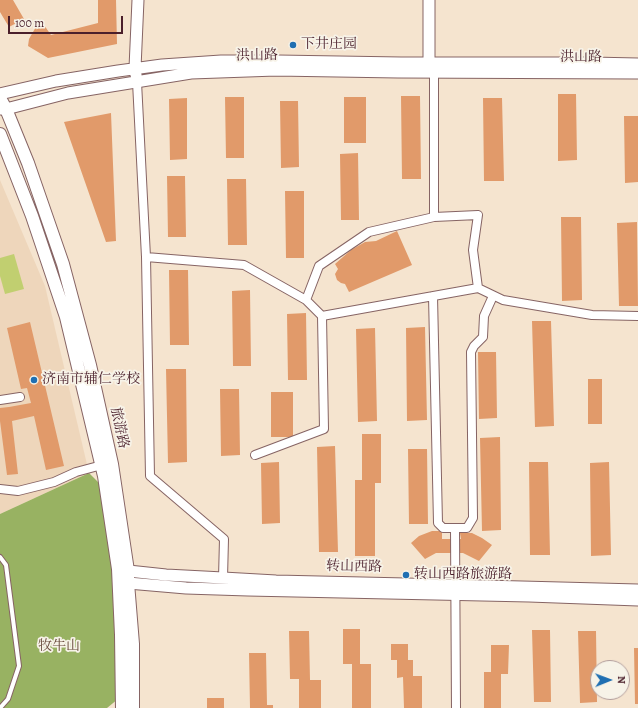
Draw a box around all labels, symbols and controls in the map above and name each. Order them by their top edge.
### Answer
scale bar [10,8,125,34]
text: 100 m [15,15,44,31]
place label: 下井庄园 [301,37,357,53]
marker: 下井庄园 [288,40,298,50]
street label: 洪山路 [236,47,278,65]
street label: 洪山路 [560,50,602,66]
place label: 济南市辅仁学校 [42,372,140,388]
marker: 济南市辅仁学校 [29,375,39,385]
street label: 旅游路 [106,406,132,450]
street label: 转山西路 [326,558,382,576]
place label: 转山西路旅游路 [414,567,512,583]
marker: 转山西路旅游路 [401,570,411,580]
park label: 牧牛山 [38,639,80,655]
north arrow [590,660,630,700]
text: N [614,676,629,684]

